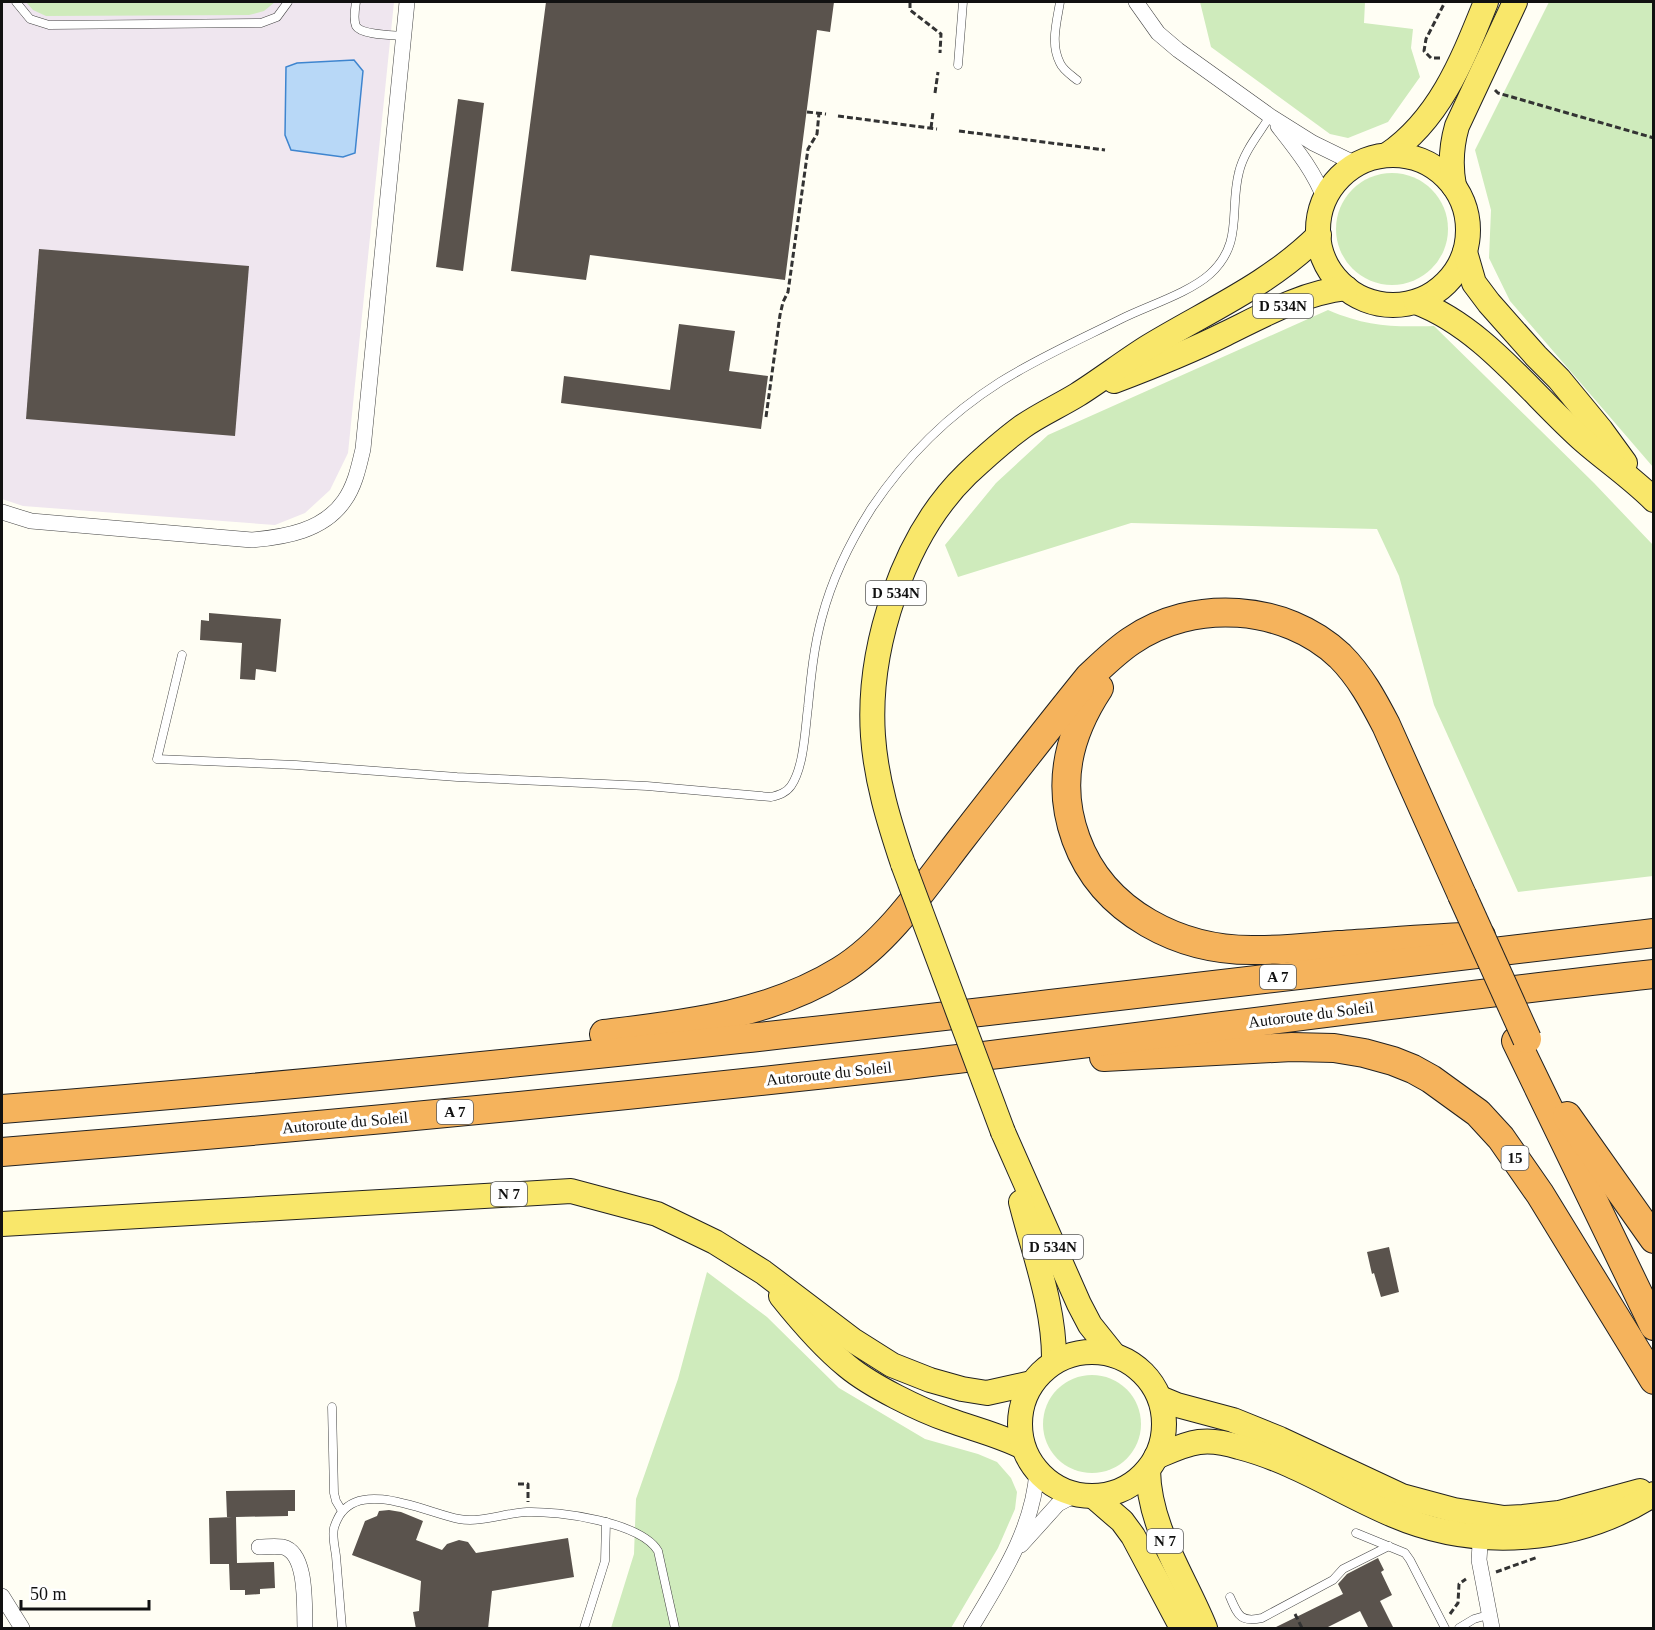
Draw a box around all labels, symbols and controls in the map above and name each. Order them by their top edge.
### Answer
road number: D 534N [1253,294,1313,318]
road number: D 534N [866,581,926,605]
road number: A 7 [1260,965,1296,989]
street label: Autoroute du Soleil [1247,998,1375,1031]
street label: Autoroute du Soleil [765,1058,893,1089]
road number: A 7 [437,1100,473,1124]
street label: Autoroute du Soleil [281,1108,409,1136]
road number: 15 [1502,1146,1528,1170]
road number: N 7 [491,1182,527,1206]
road number: D 534N [1023,1235,1083,1259]
road number: N 7 [1147,1529,1183,1553]
scale bar [21,1573,148,1611]
text: 50 m [30,1584,67,1604]

